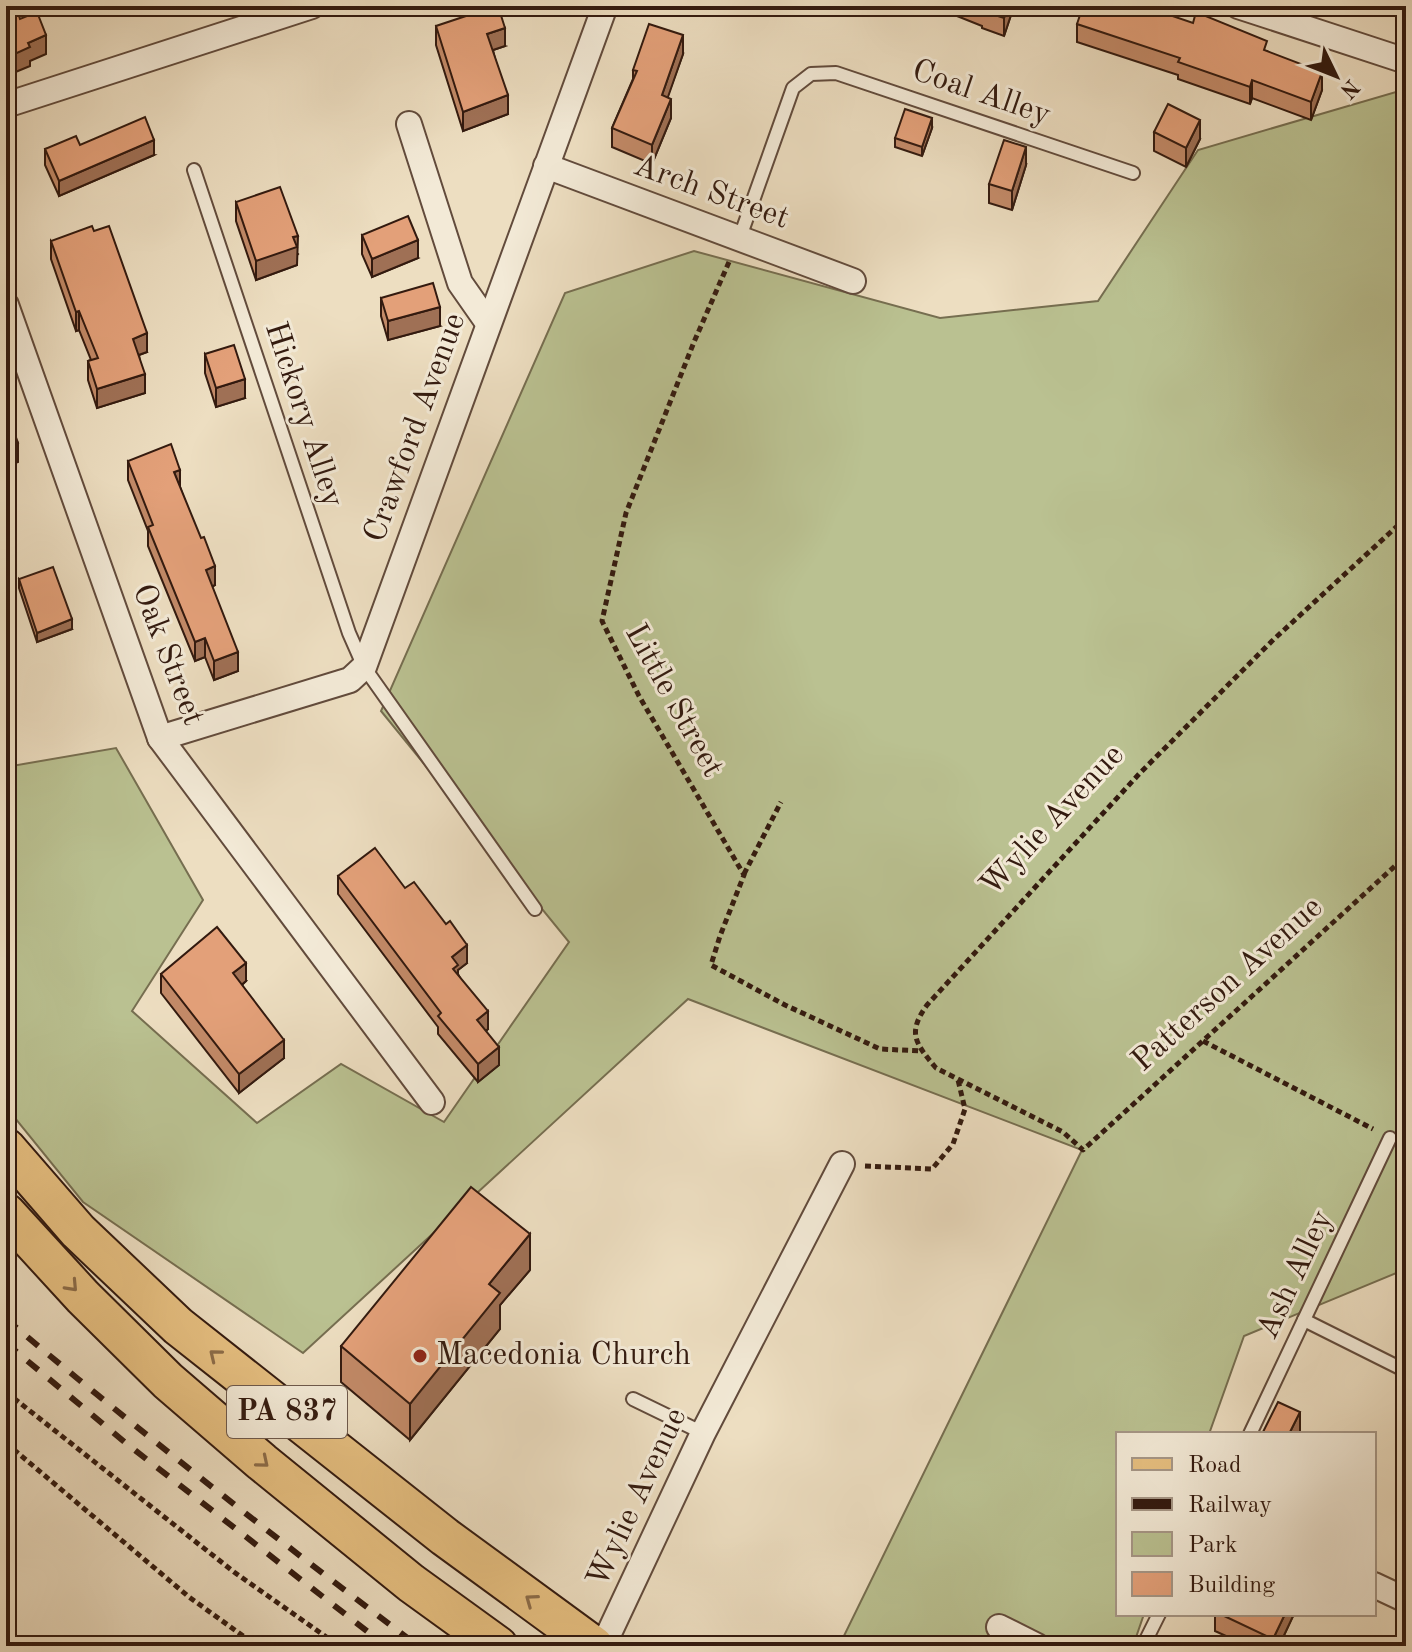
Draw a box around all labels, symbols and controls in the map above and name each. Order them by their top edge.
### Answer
north arrow [1296,36,1376,116]
street label: Coal Alley [908,55,1054,133]
text: N [1335,75,1363,102]
street label: Arch Street [629,150,793,236]
street label: Crawford Avenue [360,309,472,547]
street label: Hickory Alley [258,318,348,512]
street label: Oak Street [125,580,209,730]
street label: Little Street [618,619,728,783]
street label: Wylie Avenue [975,739,1131,903]
street label: Patterson Avenue [1127,891,1329,1079]
street label: Ash Alley [1252,1206,1340,1344]
one-way arrow [63,1277,78,1291]
place label: Macedonia Church [436,1340,691,1372]
marker: Macedonia Church [411,1347,429,1365]
one-way arrow [209,1350,224,1364]
road number: PA 837 [227,1386,347,1438]
street label: Wylie Avenue [583,1403,693,1593]
legend [1116,1432,1376,1616]
one-way arrow [254,1452,268,1467]
text: Road [1188,1454,1241,1478]
text: Railway [1188,1494,1272,1518]
text: Park [1188,1534,1237,1558]
text: Building [1188,1574,1275,1598]
one-way arrow [525,1595,539,1610]

